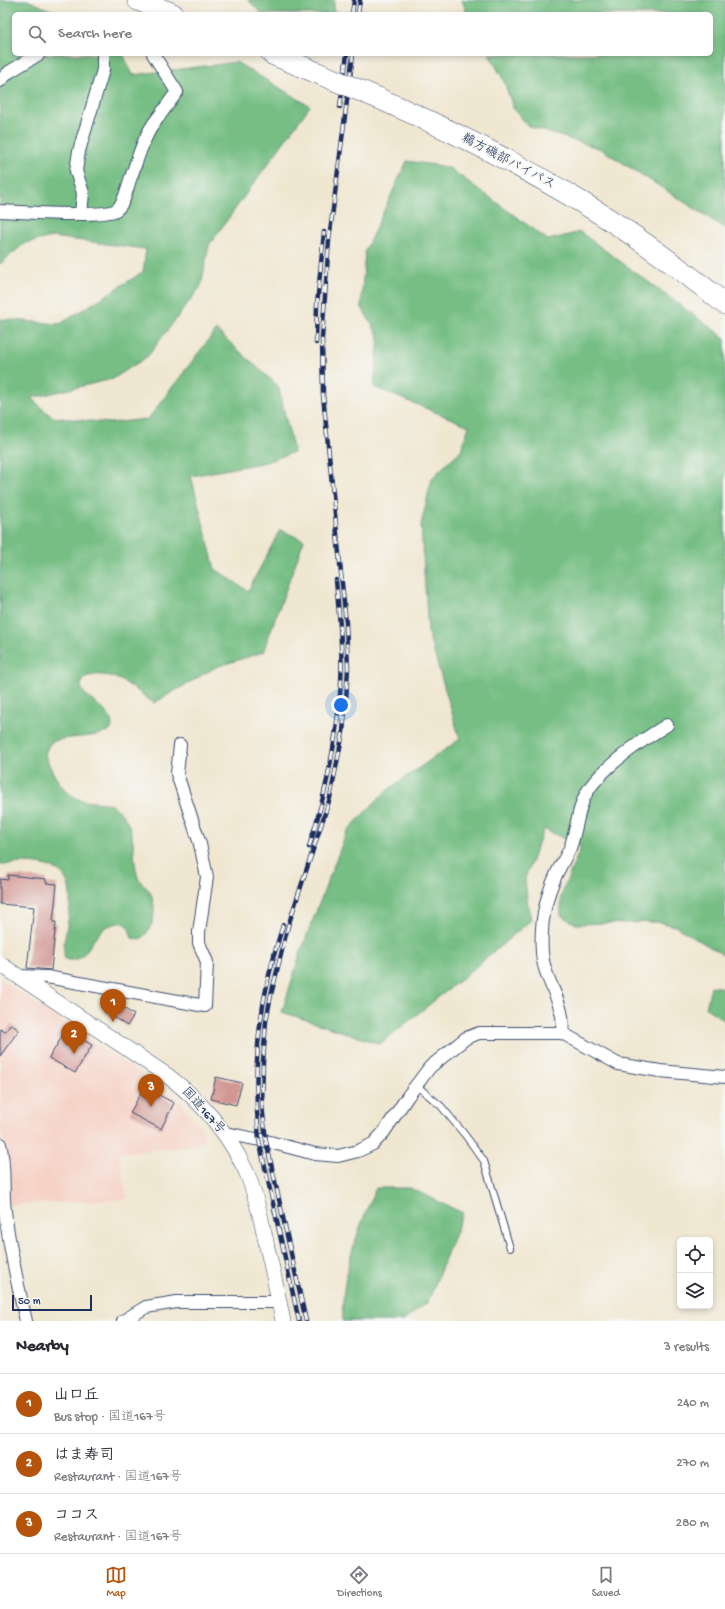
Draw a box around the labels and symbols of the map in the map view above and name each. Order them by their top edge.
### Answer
street label: 鵜方磯部バイパス [459,130,558,193]
your location [331,695,351,715]
pin: 1 [100,989,126,1022]
pin: 2 [61,1021,87,1054]
pin: 3 [138,1074,164,1107]
street label: 国道167号 [178,1084,229,1137]
scale bar [12,1293,92,1312]

